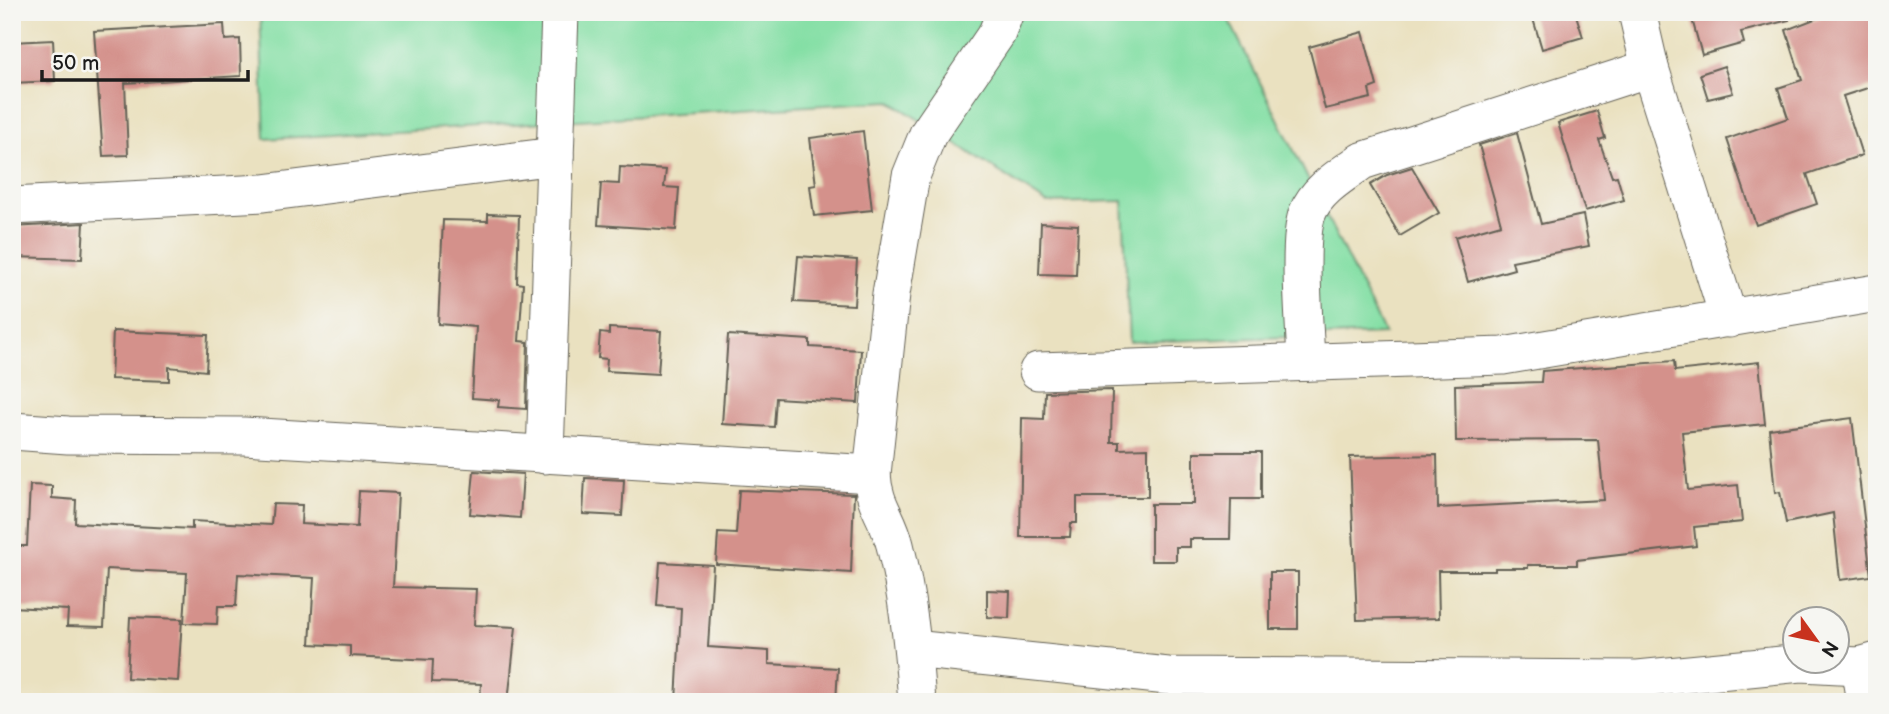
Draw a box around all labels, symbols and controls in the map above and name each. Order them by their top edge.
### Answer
scale bar [42,38,248,82]
text: 50 m [52,51,99,76]
north arrow [1780,606,1850,676]
text: N [1815,636,1843,661]

